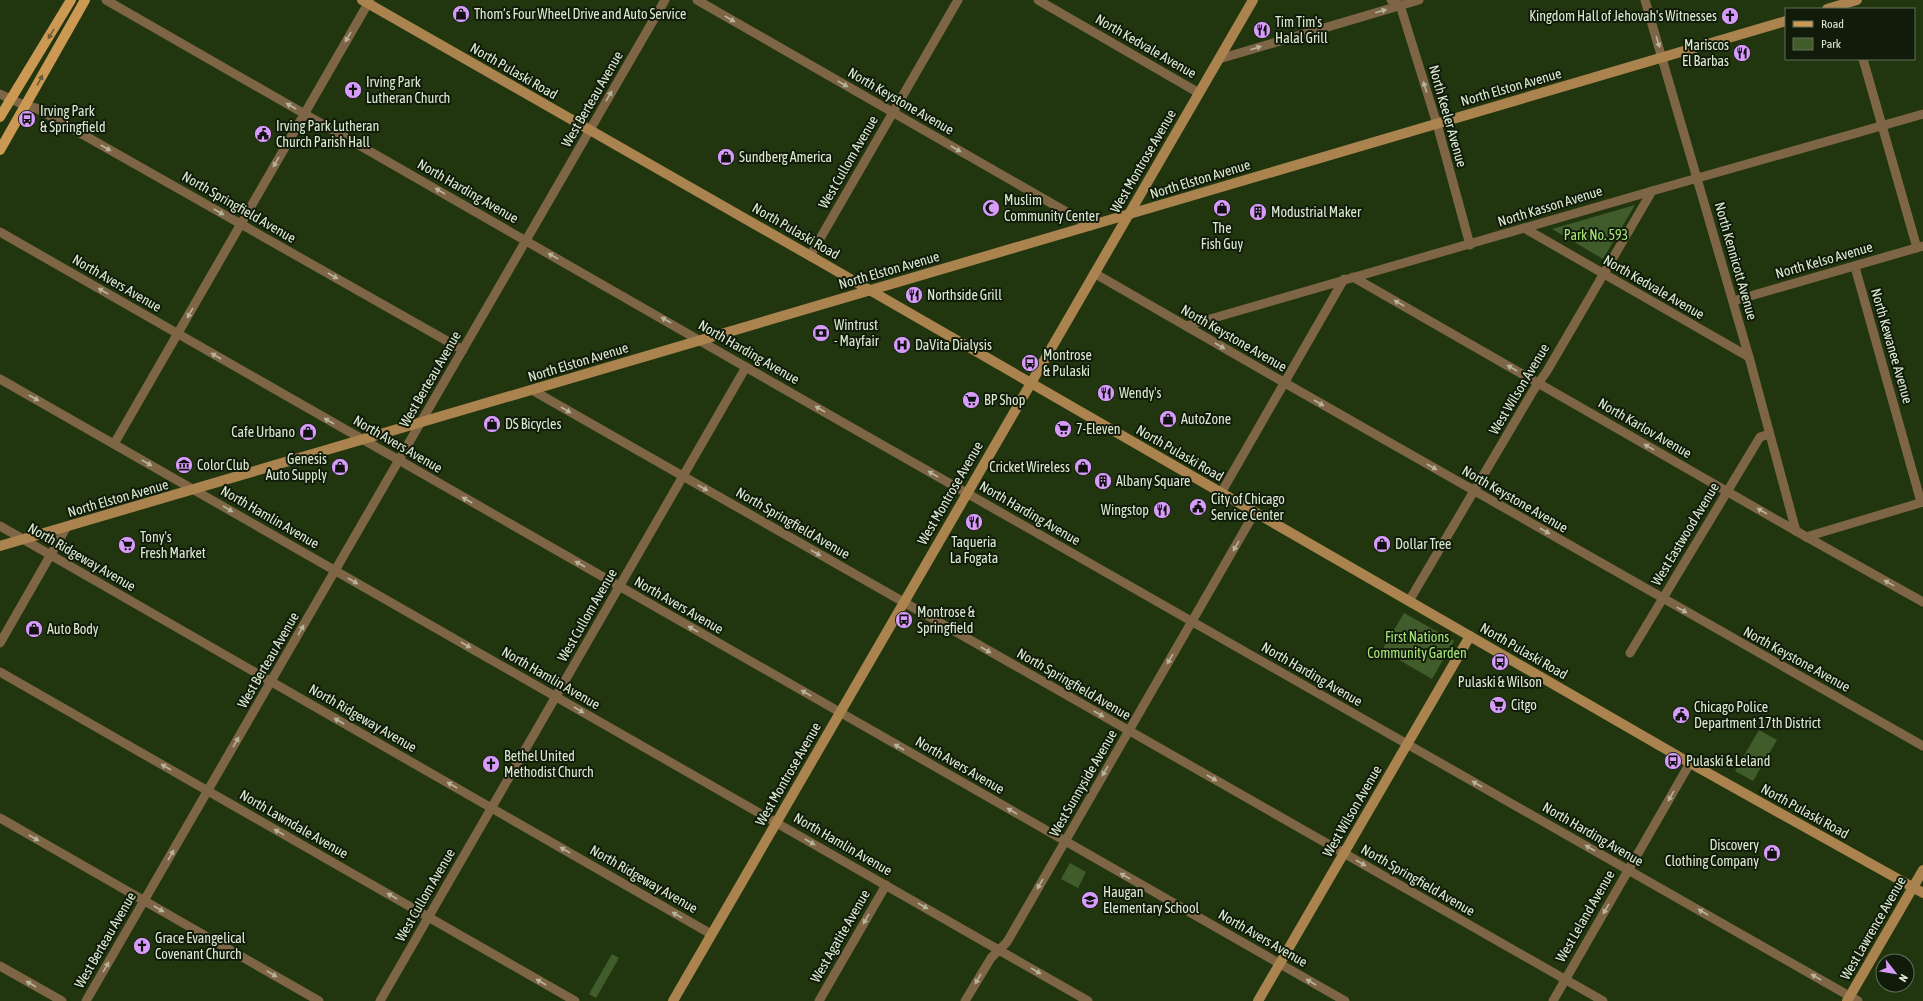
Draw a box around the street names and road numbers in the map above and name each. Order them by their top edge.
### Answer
street label: North Kedvale Avenue [1093,11,1199,81]
street label: North Pulaski Road [468,40,560,102]
street label: West Berteau Avenue [558,48,626,150]
street label: North Keeler Avenue [1426,63,1470,169]
street label: North Keystone Avenue [845,64,957,138]
street label: North Elston Avenue [1459,65,1563,109]
street label: West Montrose Avenue [1107,107,1179,215]
street label: West Cullom Avenue [815,113,881,211]
street label: North Harding Avenue [415,156,521,226]
street label: North Elston Avenue [1148,156,1252,202]
street label: North Springfield Avenue [179,168,299,246]
street label: North Kasson Avenue [1496,182,1604,230]
street label: North Pulaski Road [750,200,842,262]
street label: North Kennicott Avenue [1712,200,1760,322]
street label: North Kelso Avenue [1774,238,1874,282]
street label: North Elston Avenue [837,248,941,292]
street label: North Avers Avenue [70,251,164,315]
street label: North Kedvale Avenue [1601,252,1707,322]
street label: North Kewanee Avenue [1868,287,1916,405]
street label: North Keystone Avenue [1178,301,1290,375]
street label: North Harding Avenue [696,317,802,387]
street label: West Berteau Avenue [396,328,464,430]
street label: North Elston Avenue [526,339,630,385]
street label: West Wilson Avenue [1486,341,1552,437]
street label: North Karlov Avenue [1595,395,1695,461]
street label: North Avers Avenue [351,412,445,476]
street label: North Pulaski Road [1134,422,1226,484]
street label: West Montrose Avenue [914,439,986,547]
street label: North Keystone Avenue [1459,462,1571,536]
street label: North Elston Avenue [66,476,170,520]
street label: North Harding Avenue [977,478,1083,548]
street label: West Eastwood Avenue [1648,480,1722,588]
street label: North Hamlin Avenue [218,482,322,552]
street label: North Springfield Avenue [733,484,853,562]
street label: North Ridgeway Avenue [25,520,139,594]
street label: West Cullom Avenue [554,566,620,664]
street label: North Avers Avenue [632,573,726,637]
street label: West Berteau Avenue [234,609,302,711]
street label: North Pulaski Road [1478,620,1570,682]
street label: North Keystone Avenue [1741,623,1853,695]
street label: North Harding Avenue [1259,639,1365,709]
street label: North Hamlin Avenue [499,643,603,713]
street label: North Springfield Avenue [1014,645,1134,723]
street label: North Ridgeway Avenue [306,681,420,755]
street label: West Montrose Avenue [752,720,824,828]
street label: West Sunnyside Avenue [1046,727,1120,839]
street label: North Avers Avenue [913,733,1007,797]
street label: West Wilson Avenue [1319,762,1385,860]
street label: North Pulaski Road [1758,780,1852,842]
street label: North Lawndale Avenue [237,786,351,862]
street label: North Harding Avenue [1540,799,1646,869]
street label: North Hamlin Avenue [791,809,895,879]
street label: North Springfield Avenue [1358,841,1478,919]
street label: North Ridgeway Avenue [587,842,701,916]
street label: West Cullom Avenue [392,846,458,944]
street label: West Leland Avenue [1552,867,1618,965]
street label: West Lawrence Avenue [1837,873,1909,983]
street label: West Agatite Avenue [807,887,873,985]
street label: West Berteau Avenue [71,889,139,991]
street label: North Avers Avenue [1216,906,1310,970]

